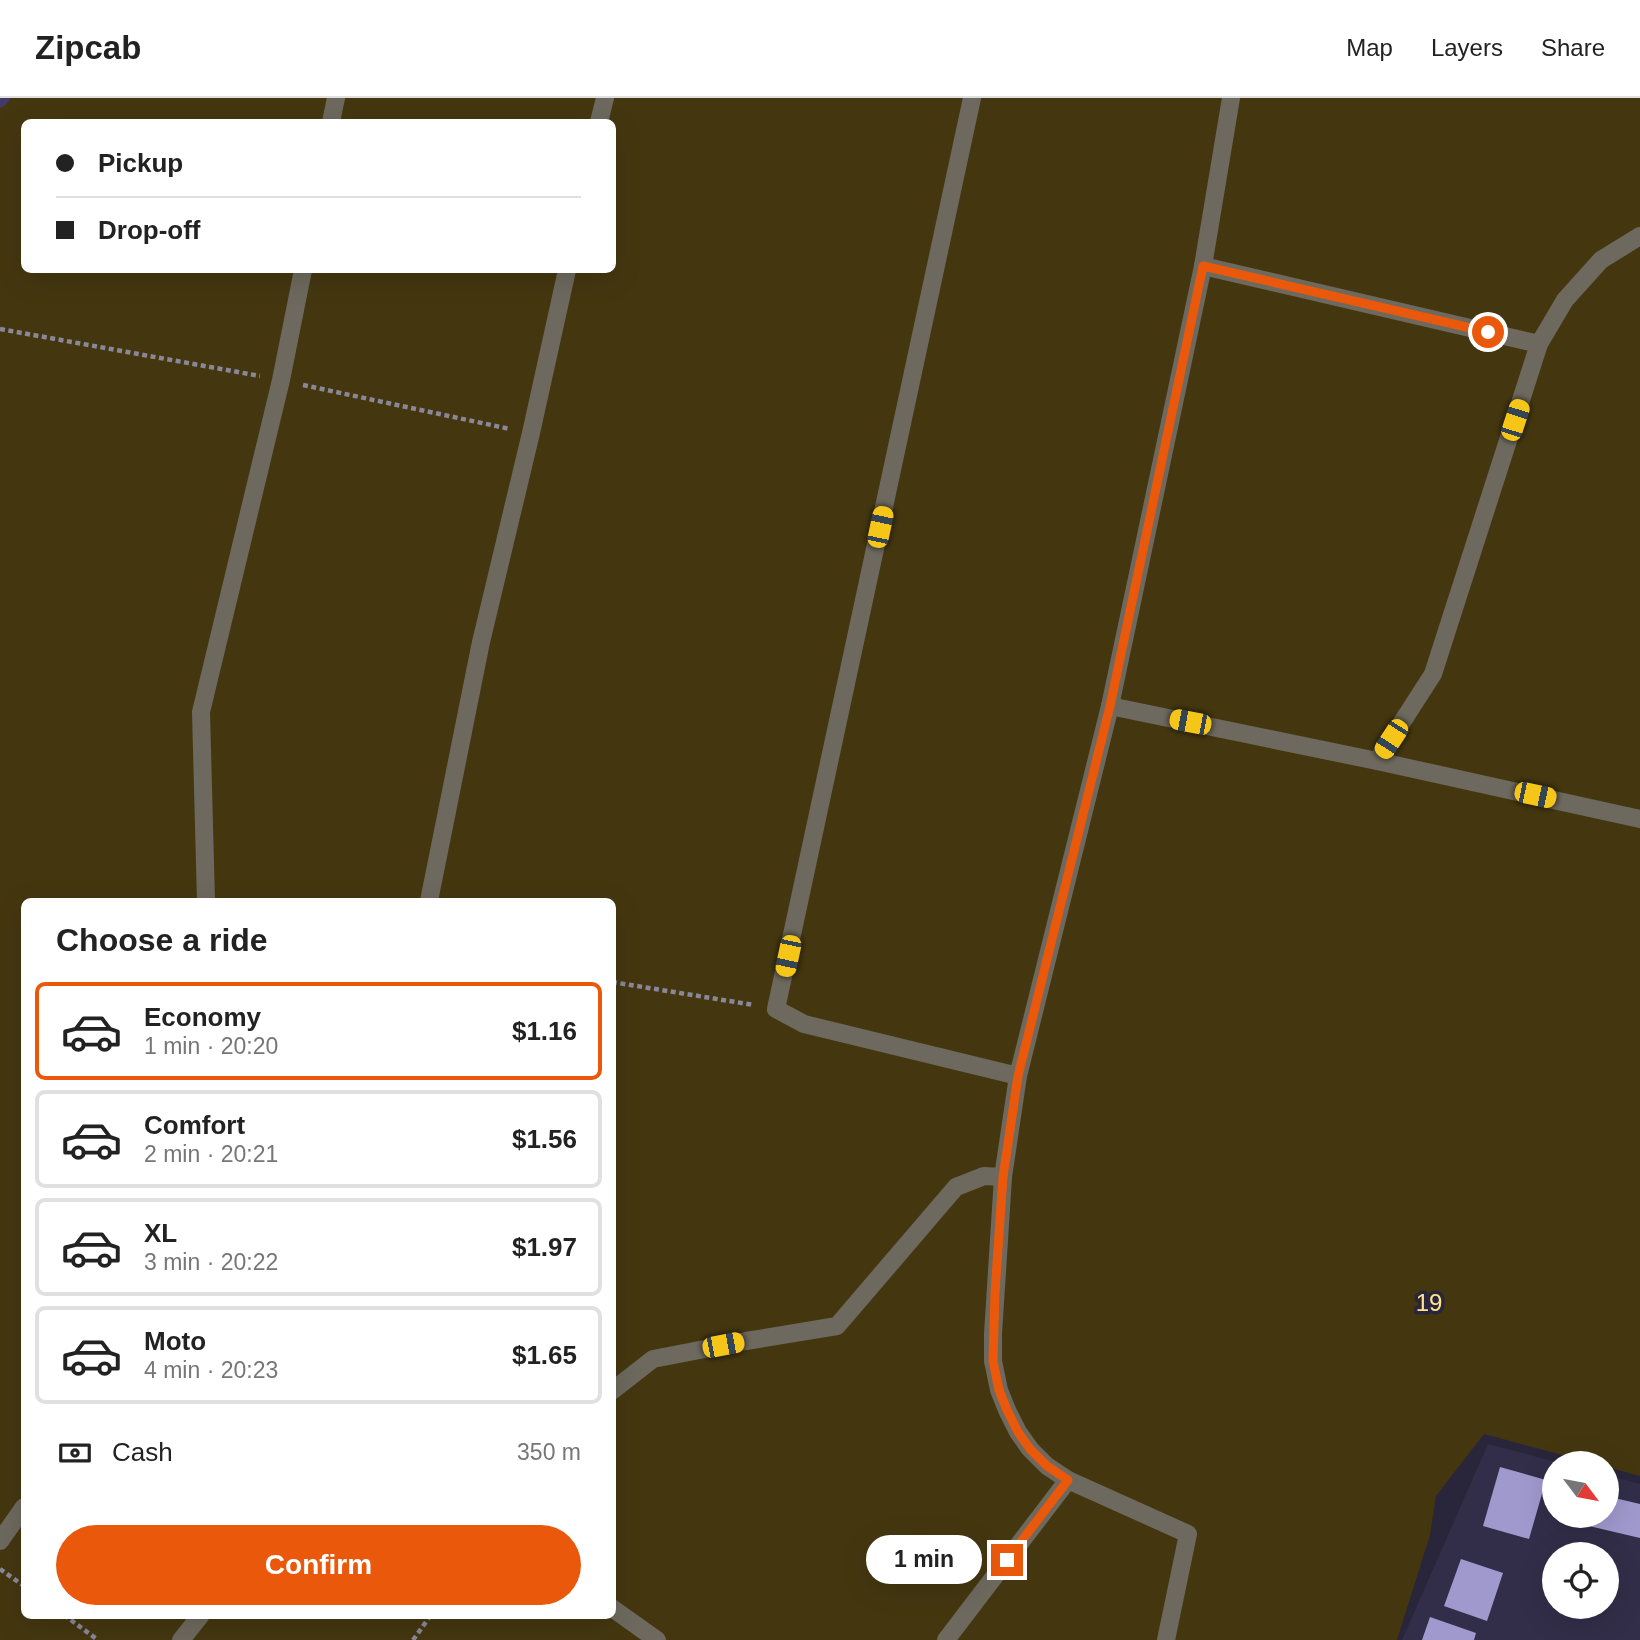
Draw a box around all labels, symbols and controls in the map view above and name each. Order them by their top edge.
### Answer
text: Zipcab [35,29,141,66]
text: Map [1346,34,1393,61]
text: Layers [1431,34,1503,61]
text: Share [1541,34,1605,61]
text: Pickup [98,148,183,178]
text: Drop-off [98,215,201,245]
route start [1472,316,1504,348]
car [1499,397,1532,443]
car [866,504,895,550]
car [1168,708,1213,736]
car [1371,716,1412,762]
car [1513,780,1558,810]
text: Choose a ride [56,922,268,958]
car [774,933,803,979]
icon: car [60,1000,123,1063]
text: Economy [144,1002,261,1032]
text: $1.16 [512,1016,577,1046]
text: 1 min · 20:20 [144,1033,278,1059]
icon: car [60,1108,123,1171]
text: Comfort [144,1110,245,1140]
text: $1.56 [512,1124,577,1154]
text: 2 min · 20:21 [144,1141,278,1167]
icon: car [60,1216,123,1279]
text: XL [144,1218,177,1248]
text: $1.97 [512,1232,577,1262]
text: 3 min · 20:22 [144,1249,278,1275]
park label: 19 [1416,1289,1442,1316]
icon: car [60,1324,123,1387]
text: Moto [144,1326,206,1356]
car [701,1331,746,1359]
text: $1.65 [512,1340,577,1370]
text: 4 min · 20:23 [144,1357,278,1383]
icon: cash [56,1434,94,1472]
text: Cash [112,1437,173,1467]
text: 350 m [517,1439,581,1465]
north arrow [1542,1451,1619,1528]
map controls [1542,1451,1619,1619]
button: Confirm [56,1525,581,1605]
callout: 1 min [867,1536,982,1584]
button: locate [1542,1542,1619,1619]
route end [991,1544,1023,1576]
text: 1 min [894,1546,954,1572]

